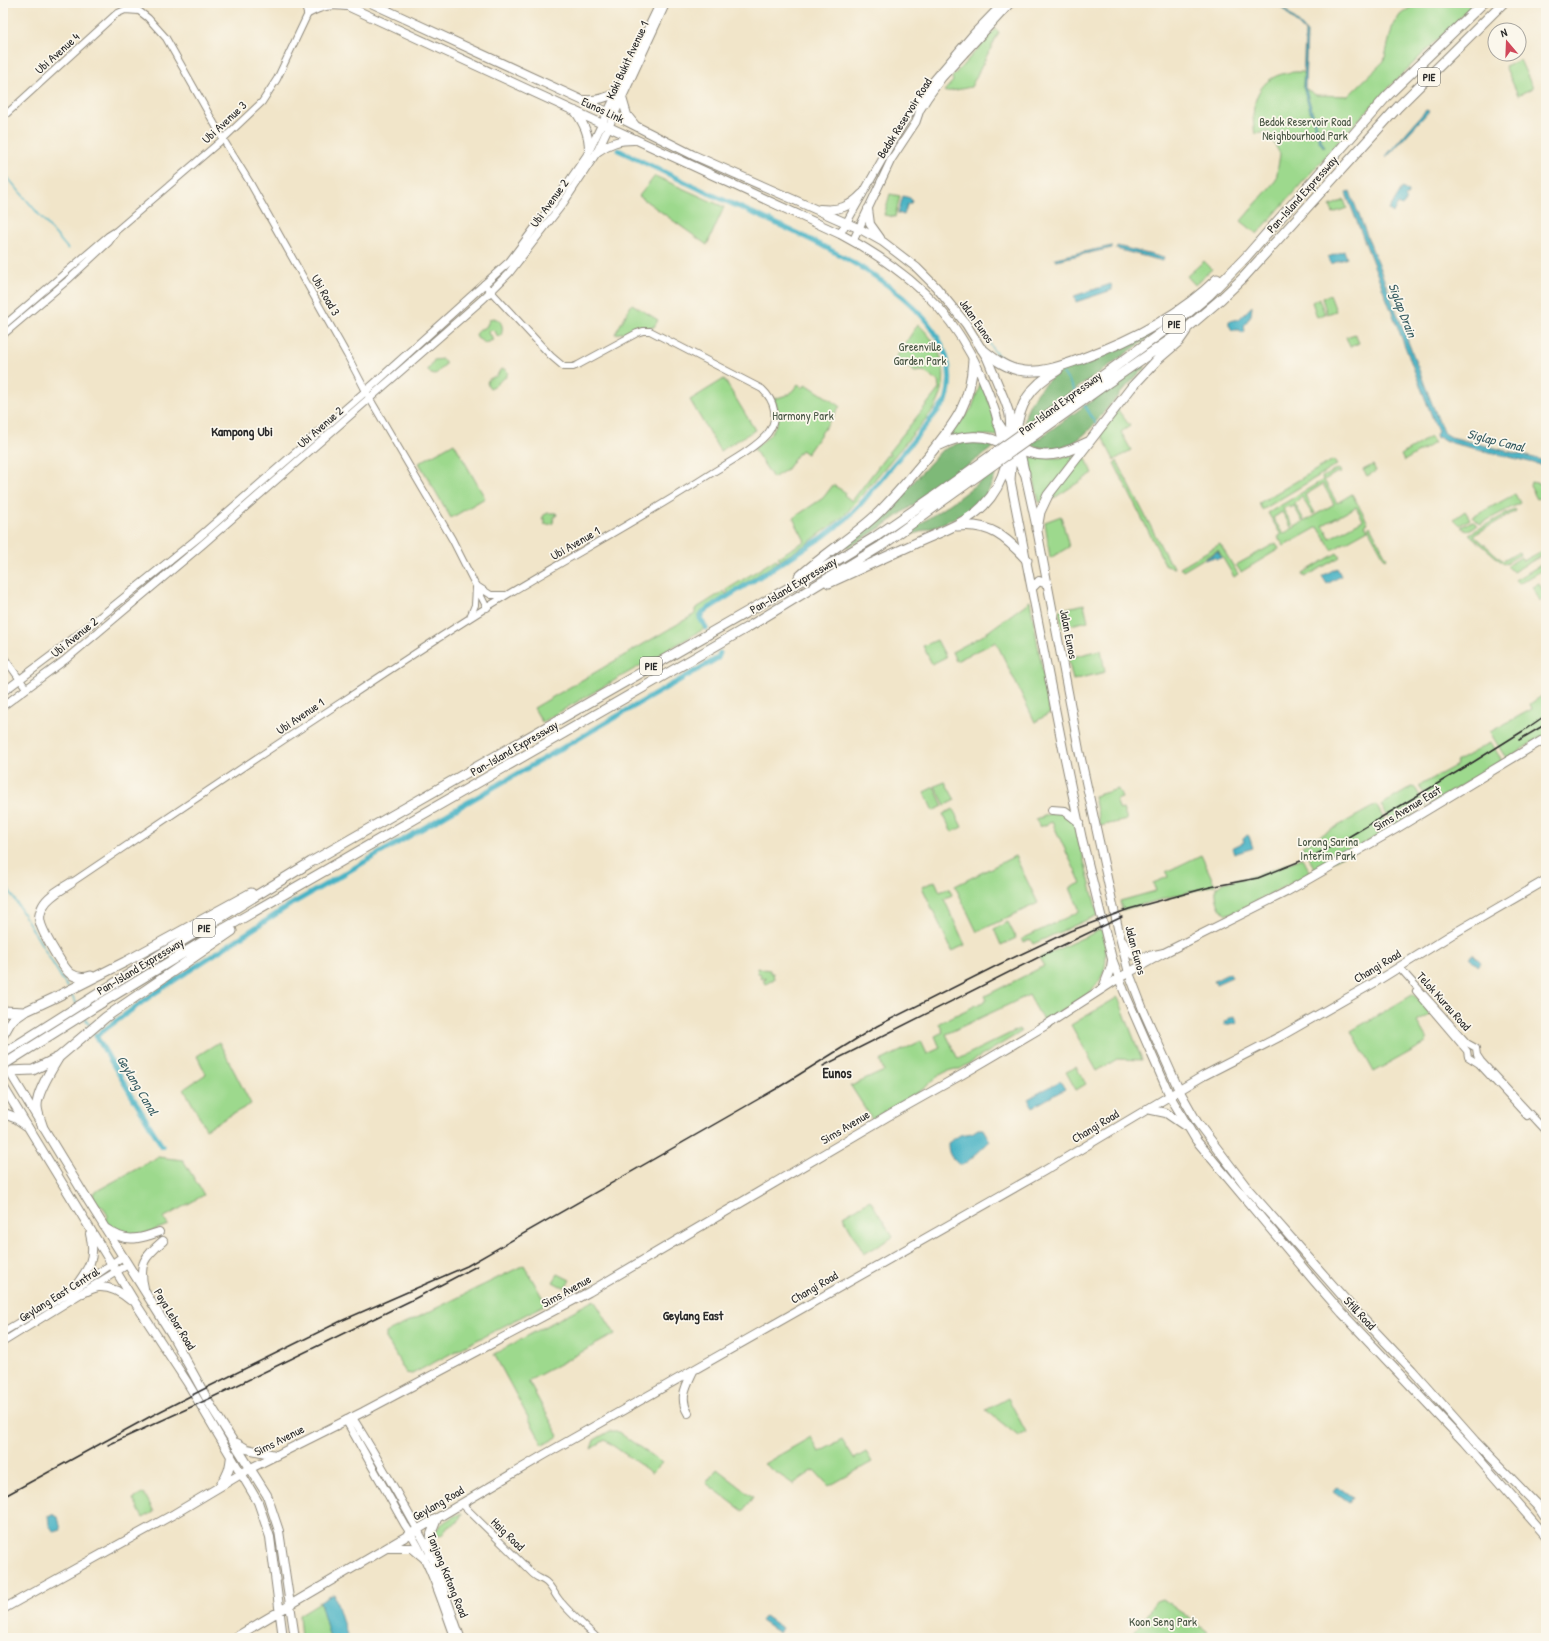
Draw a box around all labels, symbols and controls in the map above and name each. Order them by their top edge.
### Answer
street label: Kaki Bukit Avenue 1 [601,18,653,102]
north arrow [1487,22,1527,62]
text: N [1499,25,1509,40]
street label: Ubi Avenue 4 [31,28,83,78]
road number: PIE [1418,68,1440,86]
street label: Bedok Reservoir Road [872,74,936,161]
street label: Eunos Link [579,93,627,127]
street label: Ubi Avenue 3 [198,97,250,147]
park label: Bedok Reservoir Road Neighbourhood Park [1259,113,1351,144]
street label: Pan-Island Expressway [1263,152,1341,236]
street label: Ubi Avenue 2 [526,175,572,231]
street label: Ubi Road 3 [307,271,345,319]
water label: Siglap Drain [1383,280,1422,341]
street label: Jalan Eunos [956,296,999,347]
road number: PIE [1163,315,1185,333]
park label: Greenville Garden Park [894,338,946,369]
street label: Pan-Island Expressway [1015,367,1105,439]
street label: Ubi Avenue 2 [293,402,347,452]
park label: Harmony Park [772,407,834,424]
district label: Kampong Ubi [211,422,273,441]
water label: Siglap Canal [1465,424,1527,457]
street label: Ubi Avenue 1 [547,522,603,564]
street label: Pan-Island Expressway [746,552,840,618]
street label: Jalan Eunos [1056,608,1082,661]
street label: Ubi Avenue 2 [47,613,101,661]
road number: PIE [640,657,662,675]
street label: Ubi Avenue 1 [273,694,327,738]
street label: Pan-Island Expressway [467,716,561,780]
street label: Sims Avenue East [1370,781,1445,835]
park label: Lorong Sarina Interim Park [1298,833,1358,864]
road number: PIE [193,919,215,937]
street label: Jalan Eunos [1121,924,1151,977]
street label: Pan-Island Expressway [93,933,187,999]
street label: Changi Road [1350,945,1404,987]
street label: Telok Kurau Road [1413,968,1475,1034]
water label: Geylang Canal [112,1052,163,1119]
district label: Eunos [822,1063,852,1082]
street label: Changi Road [1068,1105,1122,1147]
street label: Sims Avenue [817,1106,873,1148]
street label: Geylang East Central [15,1262,103,1326]
street label: Changi Road [787,1266,841,1307]
street label: Sims Avenue [538,1270,594,1312]
street label: Paya Lebar Road [150,1285,200,1353]
street label: Still Road [1340,1293,1380,1334]
district label: Geylang East [663,1306,724,1325]
street label: Sims Avenue [251,1420,307,1460]
street label: Geylang Road [409,1481,467,1525]
street label: Haig Road [487,1514,529,1554]
street label: Tanjong Katong Road [423,1530,473,1620]
park label: Koon Seng Park [1129,1613,1197,1630]

